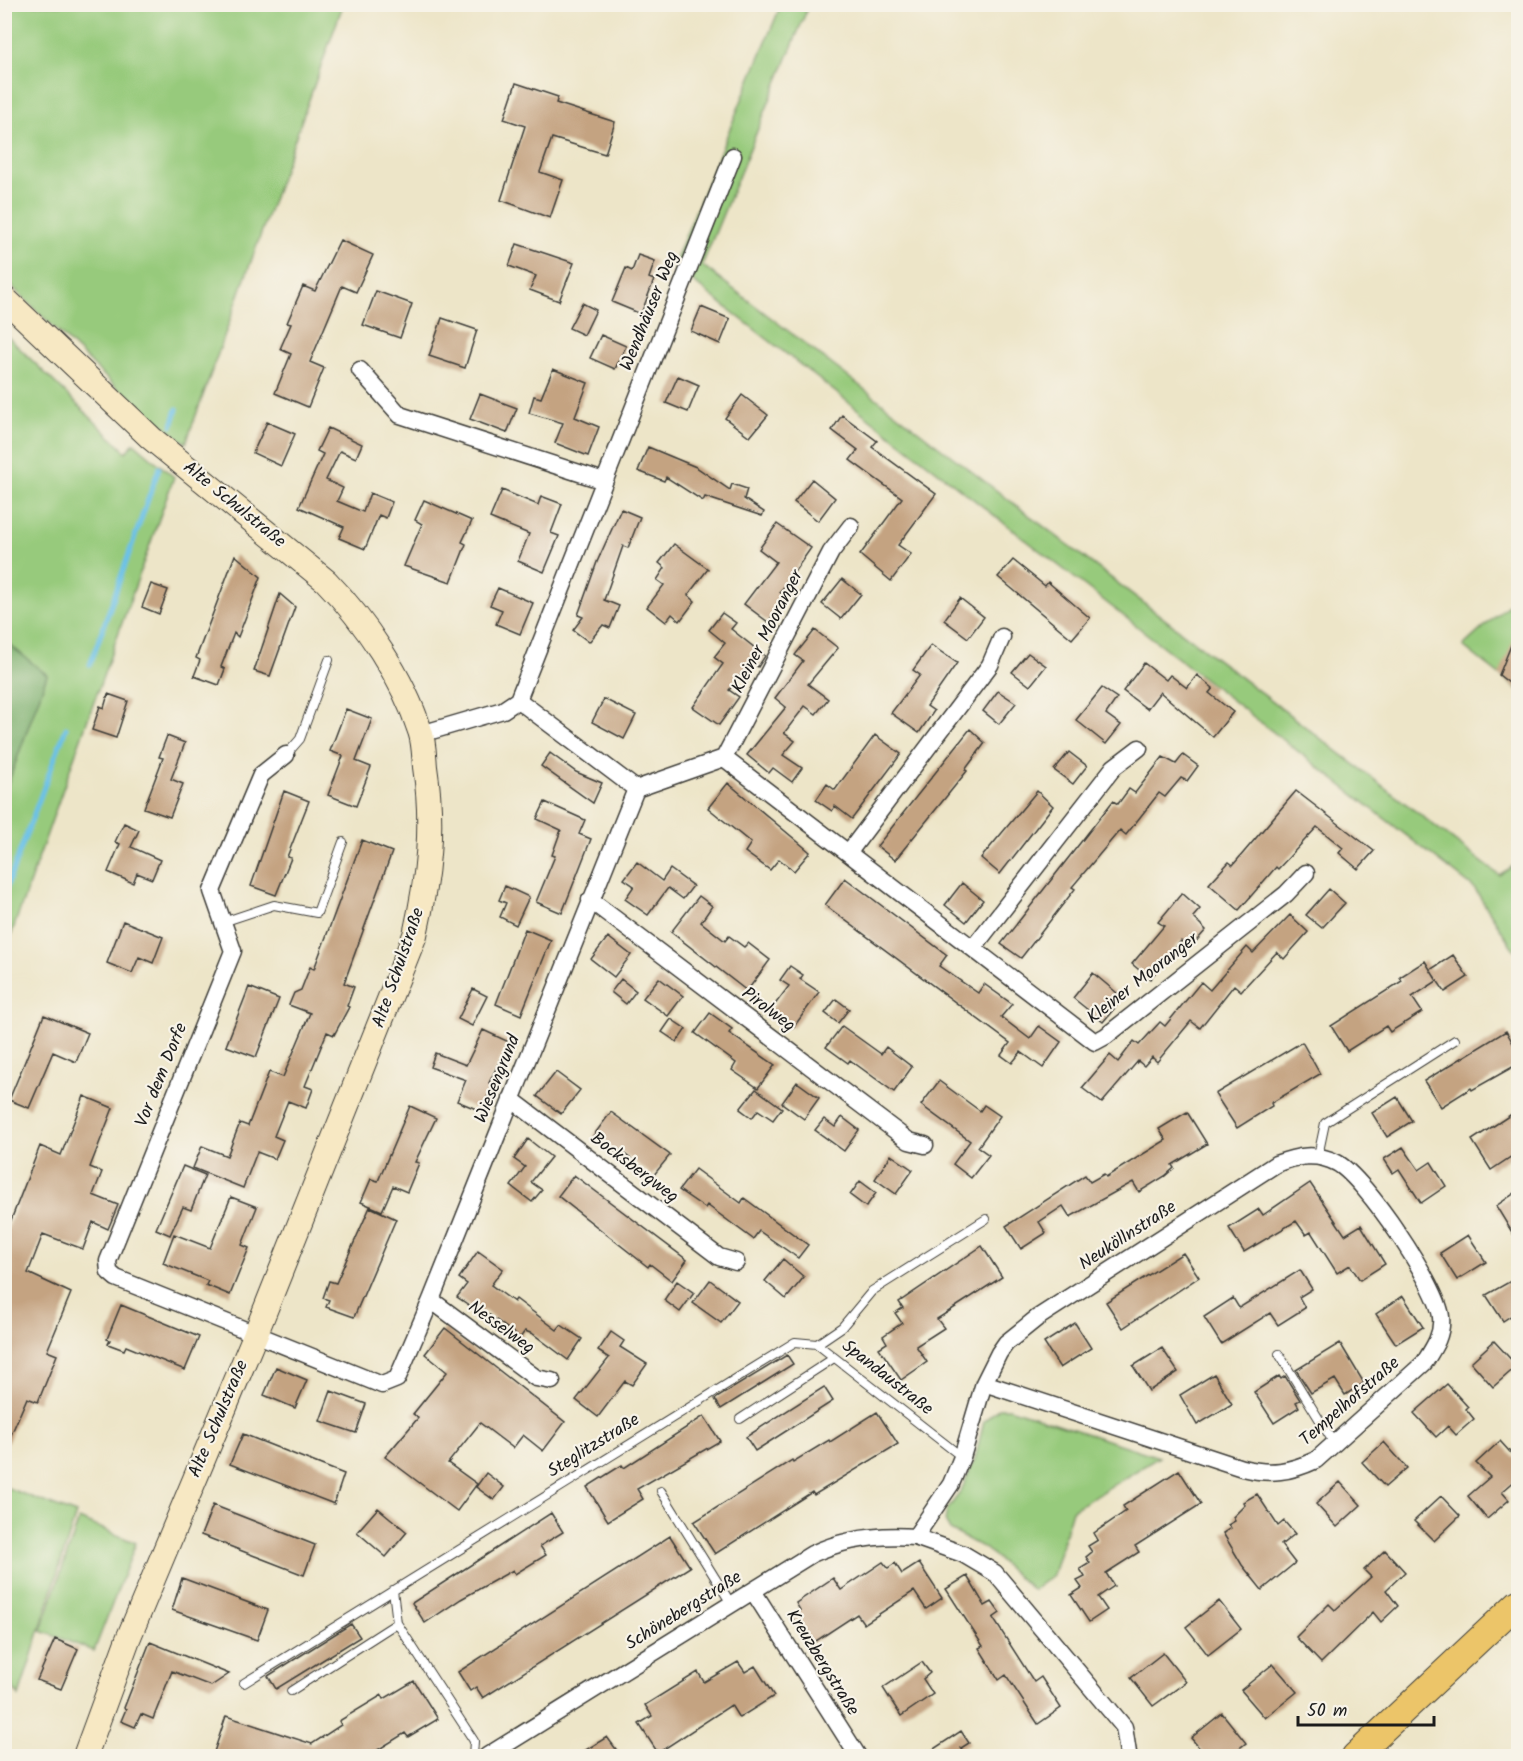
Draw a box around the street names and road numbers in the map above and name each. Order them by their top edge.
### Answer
street label: Wendhäuser Weg [613,247,687,375]
street label: Alte Schulstraße [176,454,292,556]
street label: Kleiner Mooranger [724,564,812,699]
street label: Alte Schulstraße [365,904,433,1032]
street label: Kleiner Mooranger [1081,925,1206,1032]
street label: Pirolweg [735,980,801,1040]
street label: Vor dem Dorfe [128,1019,196,1131]
street label: Wiesengrund [467,1029,529,1128]
street label: Bocksbergweg [584,1125,684,1211]
street label: Neuköllnstraße [1073,1193,1183,1279]
street label: Nesselweg [461,1294,541,1362]
street label: Spandaustraße [835,1333,939,1423]
street label: Tempelhofstraße [1293,1350,1407,1454]
street label: Alte Schulstraße [181,1356,257,1482]
street label: Steglitzstraße [542,1406,646,1486]
street label: Schönebergstraße [620,1564,748,1658]
street label: Kreuzbergstraße [778,1604,866,1722]

